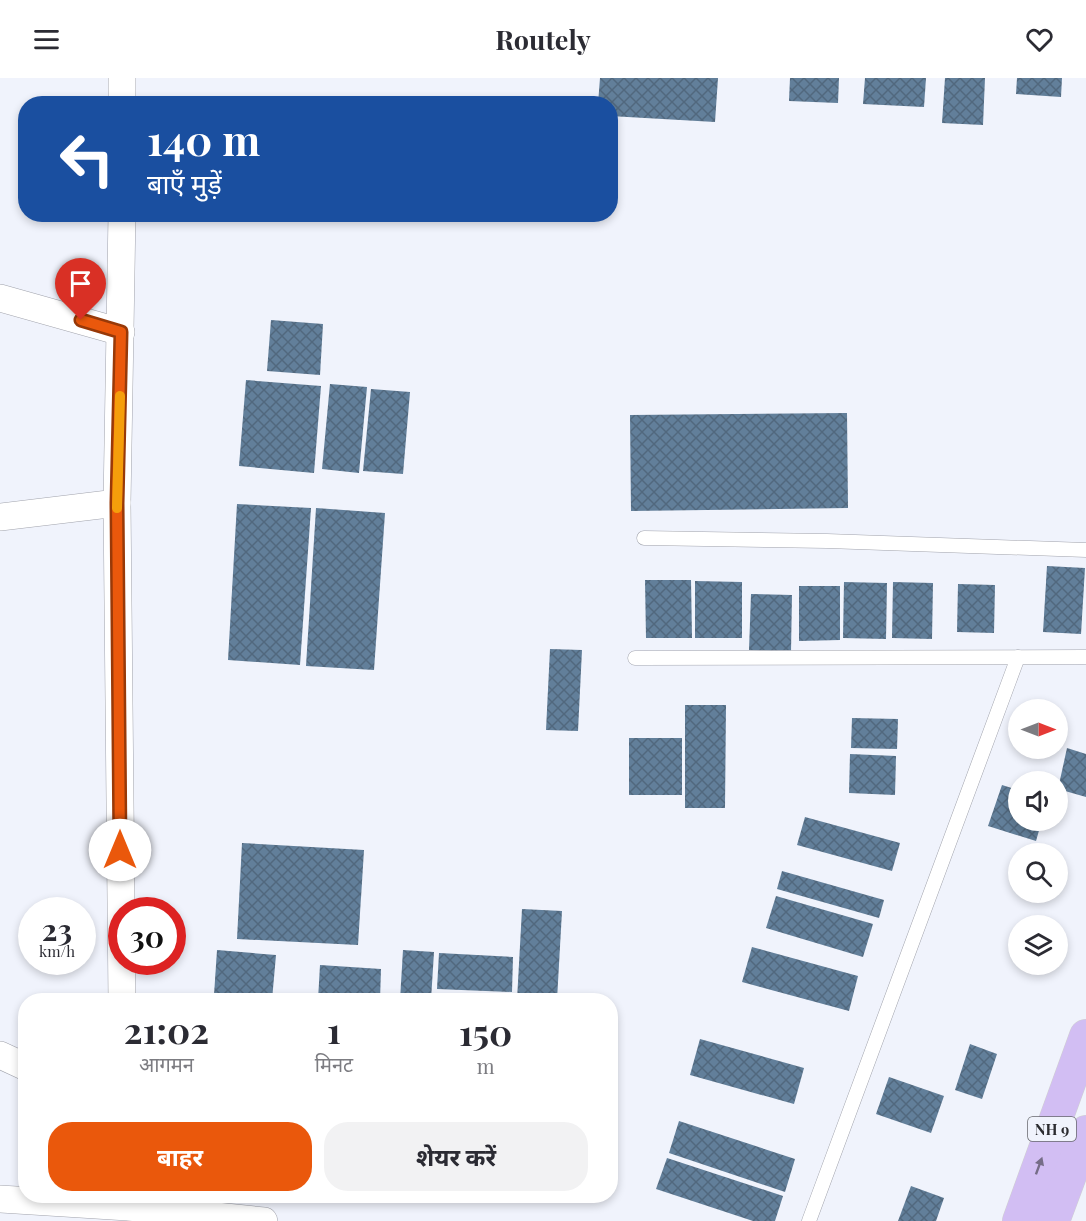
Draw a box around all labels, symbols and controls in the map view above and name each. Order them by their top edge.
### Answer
text: Routely [495,21,591,57]
icon: menu [30,23,63,56]
icon: heart [1023,23,1056,56]
text: 140 m [147,111,260,167]
icon: left [48,120,126,198]
text: बाएँ मुड़ें [147,165,222,201]
pin [55,258,106,320]
icon: arrive [64,267,97,300]
north arrow [1008,699,1068,759]
map controls [1008,699,1068,975]
button: sound [1008,771,1068,831]
position arrow [88,818,152,882]
button: search [1008,843,1068,903]
speed limit sign: 30 [108,897,186,975]
text: 23 [42,909,72,949]
button: layers [1008,915,1068,975]
text: km/h [39,941,75,961]
text: 21:02 [124,1005,209,1053]
text: 1 [327,1005,341,1053]
text: 150 [459,1007,512,1055]
text: आगमन [139,1050,194,1077]
text: मिनट [315,1050,353,1077]
text: m [477,1052,494,1079]
road number: NH 9 [1028,1117,1076,1141]
button: बाहर [48,1122,312,1191]
button: शेयर करें [324,1122,588,1191]
one-way arrow [1034,1157,1044,1175]

